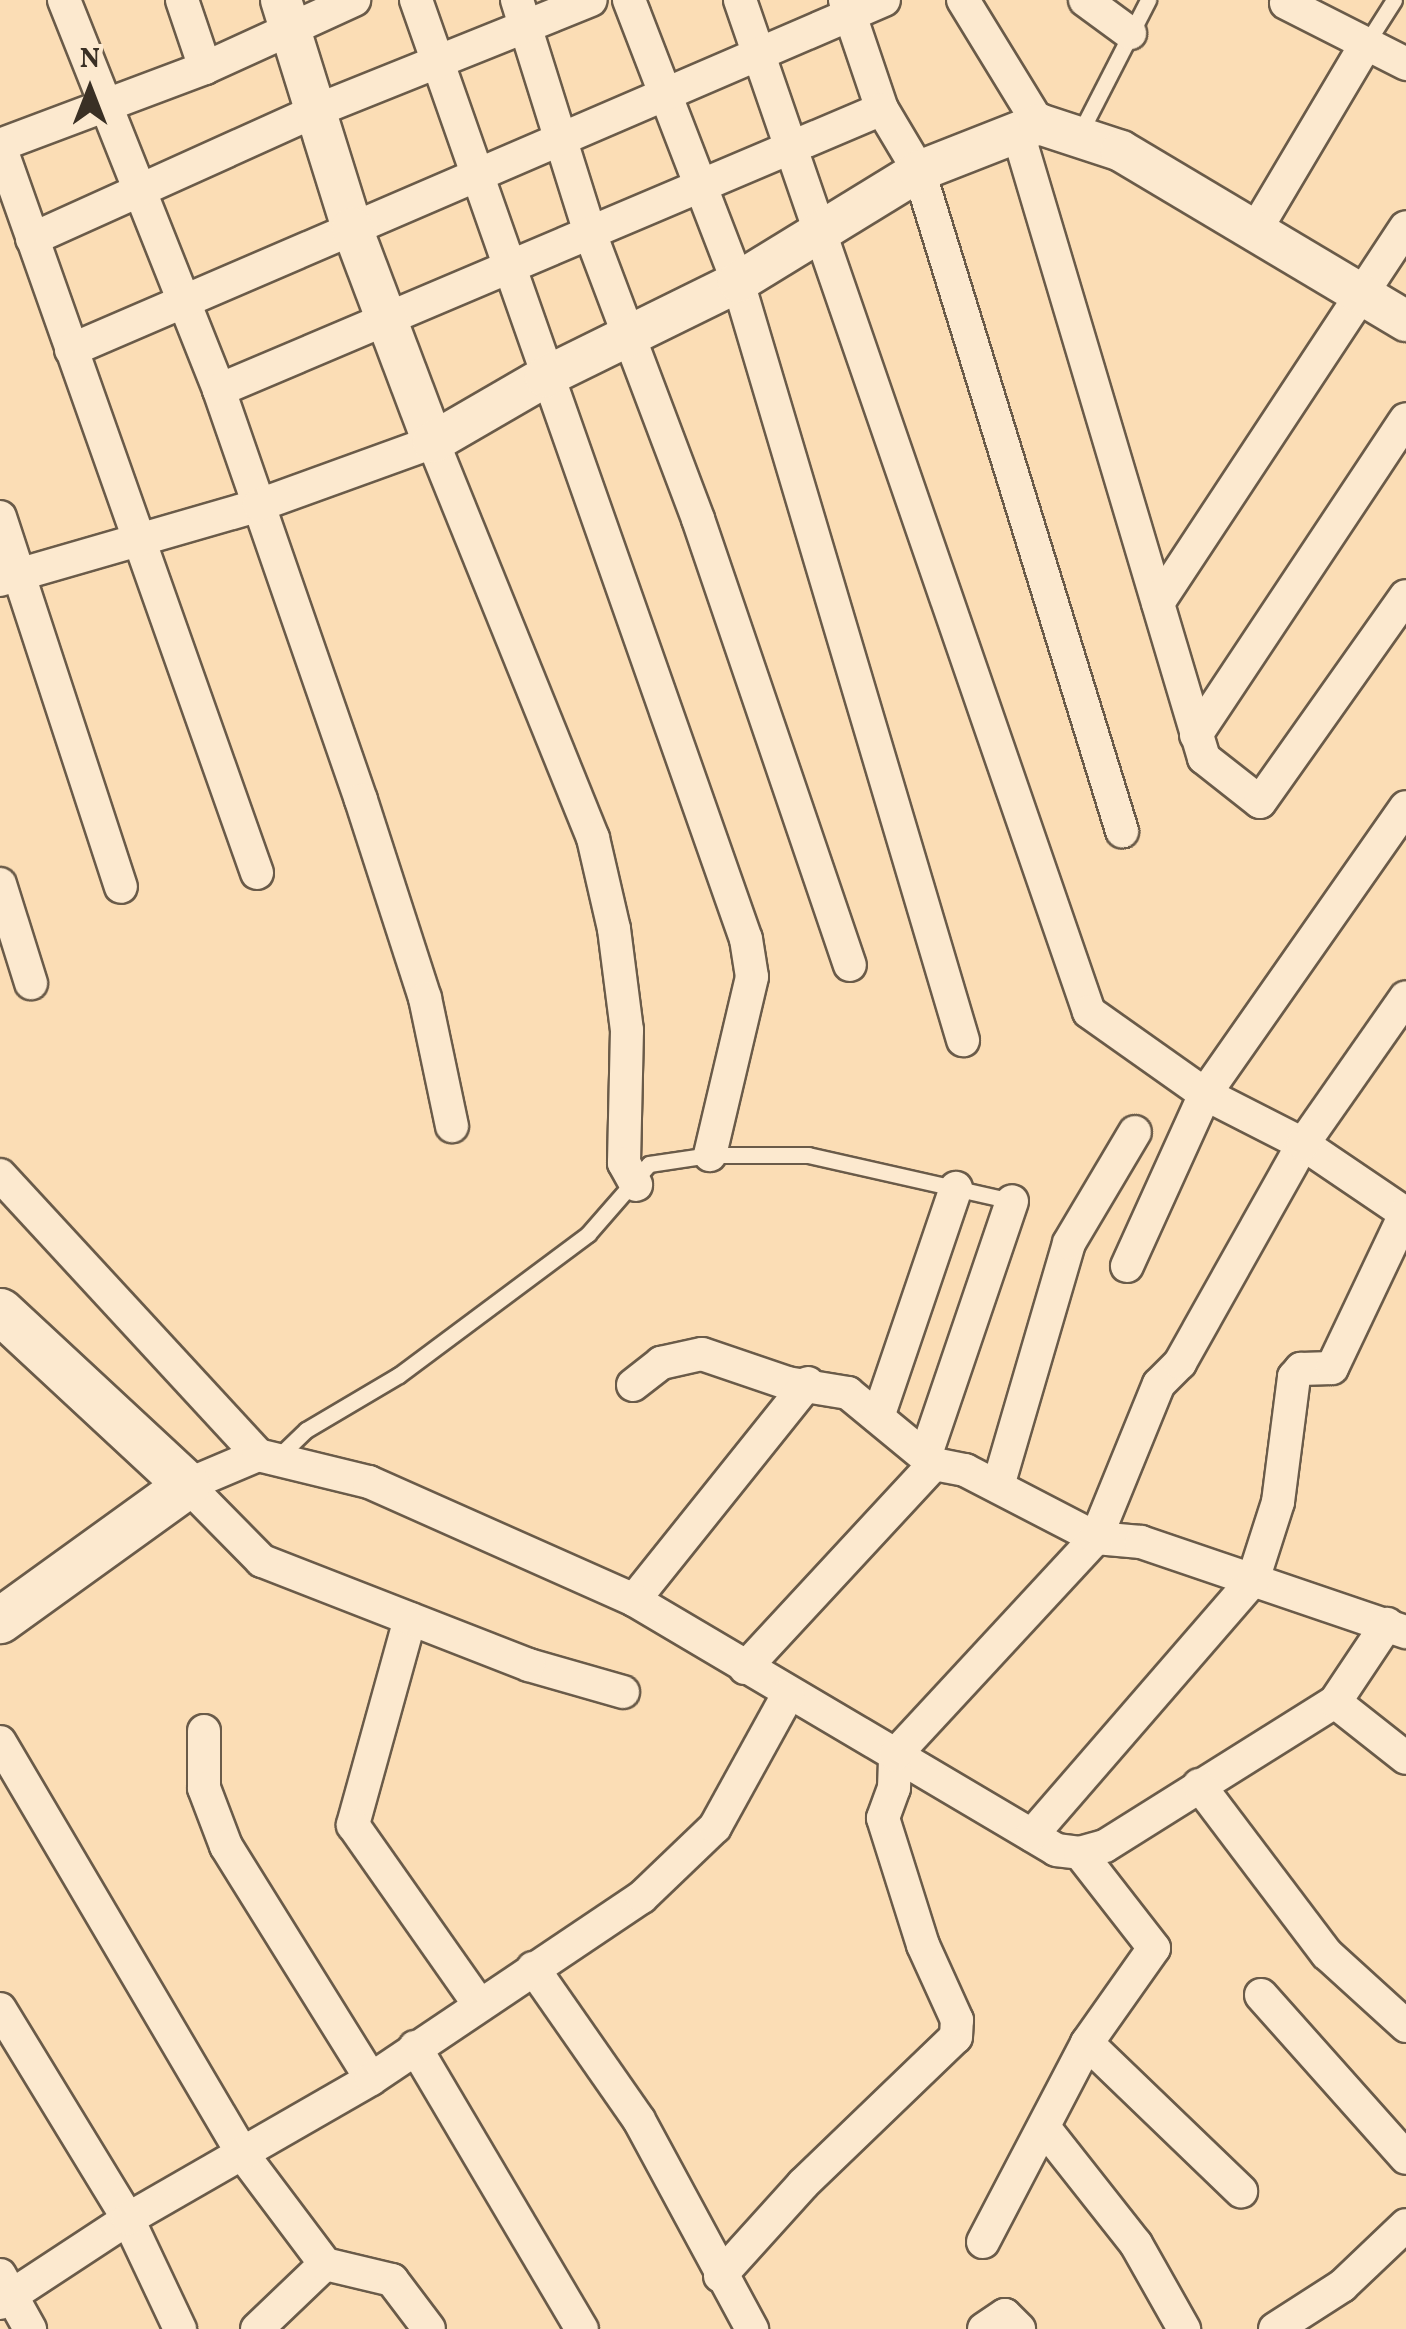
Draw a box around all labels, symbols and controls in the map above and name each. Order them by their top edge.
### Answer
north arrow [40,40,140,140]
text: N [80,40,100,79]

